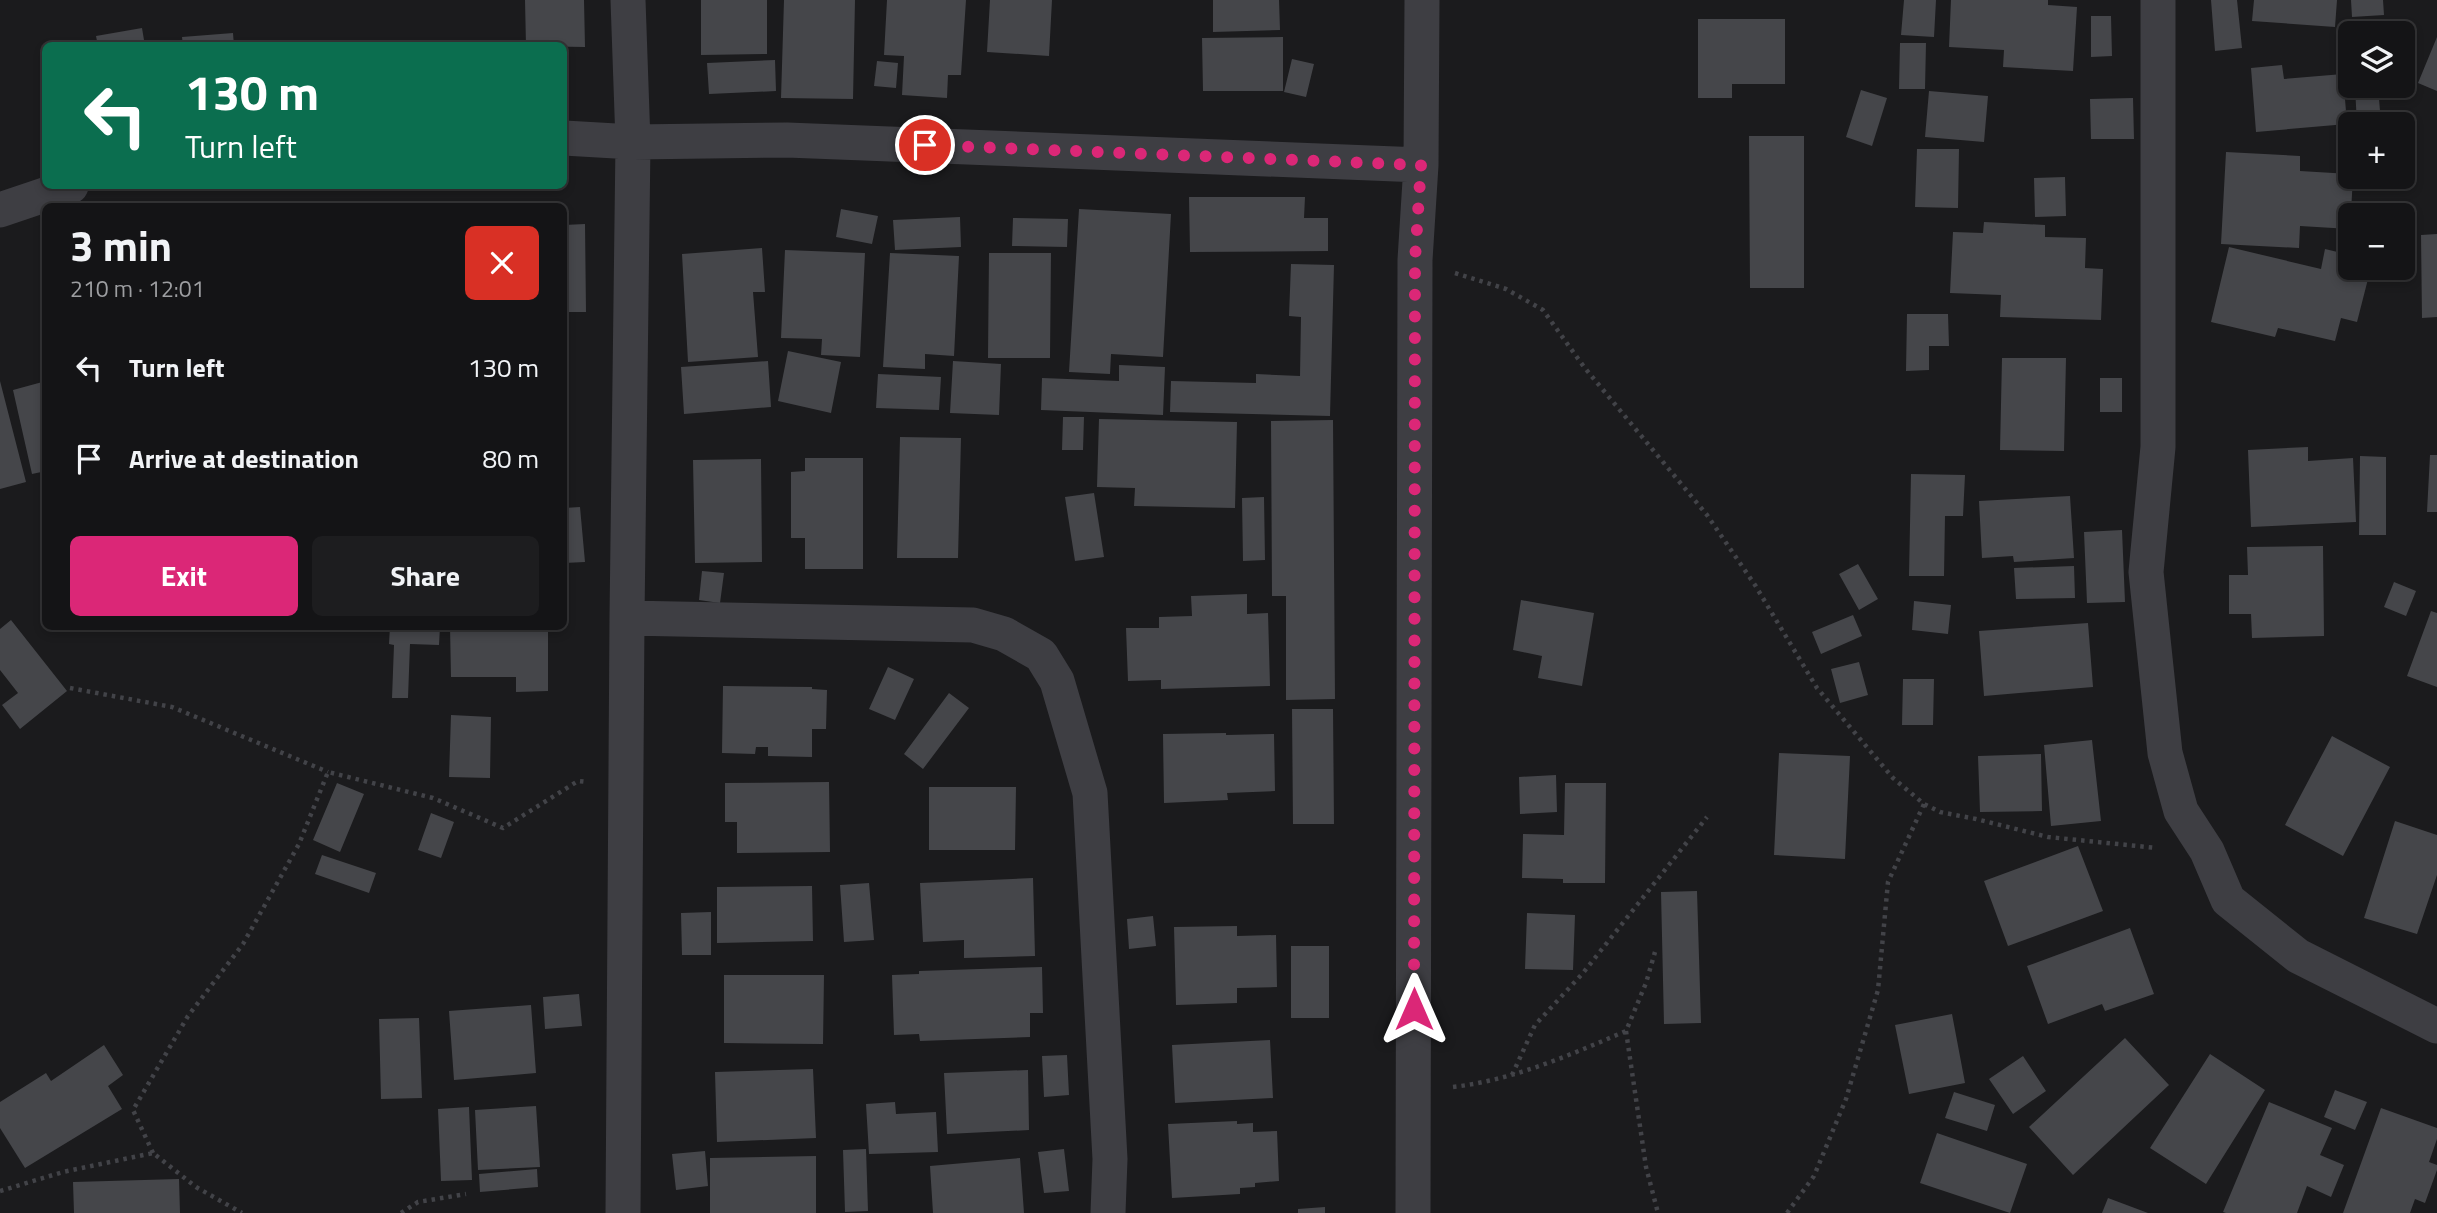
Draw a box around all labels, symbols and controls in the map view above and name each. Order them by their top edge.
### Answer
map controls [2338,21,2415,280]
button: layers [2338,21,2415,98]
text: 130 m [185,54,319,129]
icon: left [70,70,161,161]
button: + [2338,112,2415,189]
pin [895,115,955,175]
text: Turn left [185,122,297,170]
icon: arrive [906,126,944,164]
button: − [2338,203,2415,280]
text: 3 min [70,213,172,277]
button: close [465,226,539,300]
text: 210 m · 12:01 [70,271,205,306]
text: Turn left [129,348,224,387]
text: 130 m [468,348,539,387]
icon: left [70,349,108,387]
text: Arrive at destination [129,439,359,478]
text: 80 m [482,439,539,478]
icon: arrive [70,440,108,478]
button: Exit [70,536,298,616]
button: Share [312,536,539,616]
position arrow [1377,972,1451,1046]

